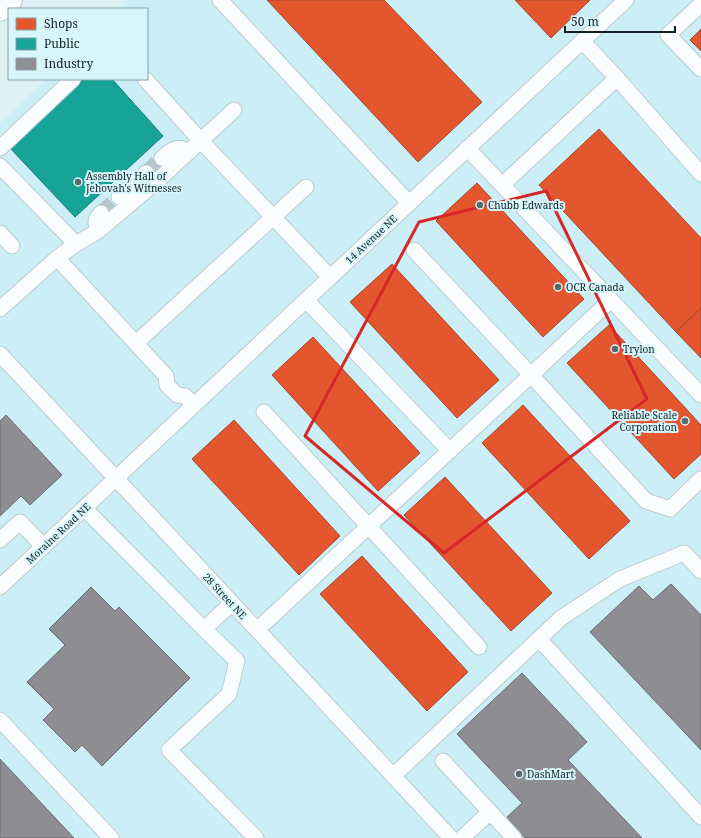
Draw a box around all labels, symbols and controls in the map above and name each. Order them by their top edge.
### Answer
legend [8,8,148,80]
scale bar [565,8,675,34]
text: 50 m [571,13,599,30]
text: Shops [44,15,78,32]
text: Public [44,35,80,52]
text: Industry [44,55,93,72]
place label: Assembly Hall of Jehovah's Witnesses [85,169,182,195]
marker: Assembly Hall of Jehovah's Witnesses [73,177,83,187]
place label: Chubb Edwards [488,198,564,212]
marker: Chubb Edwards [475,200,485,210]
street label: 14 Avenue NE [342,211,400,267]
place label: OCR Canada [566,280,625,294]
marker: OCR Canada [553,282,563,292]
place label: Trylon [623,342,655,356]
marker: Trylon [610,344,620,354]
place label: Reliable Scale Corporation [612,408,678,434]
marker: Reliable Scale Corporation [680,416,690,426]
street label: Moraine Road NE [23,499,93,567]
street label: 28 Street NE [200,570,250,622]
place label: DashMart [527,767,574,781]
marker: DashMart [514,769,524,779]

